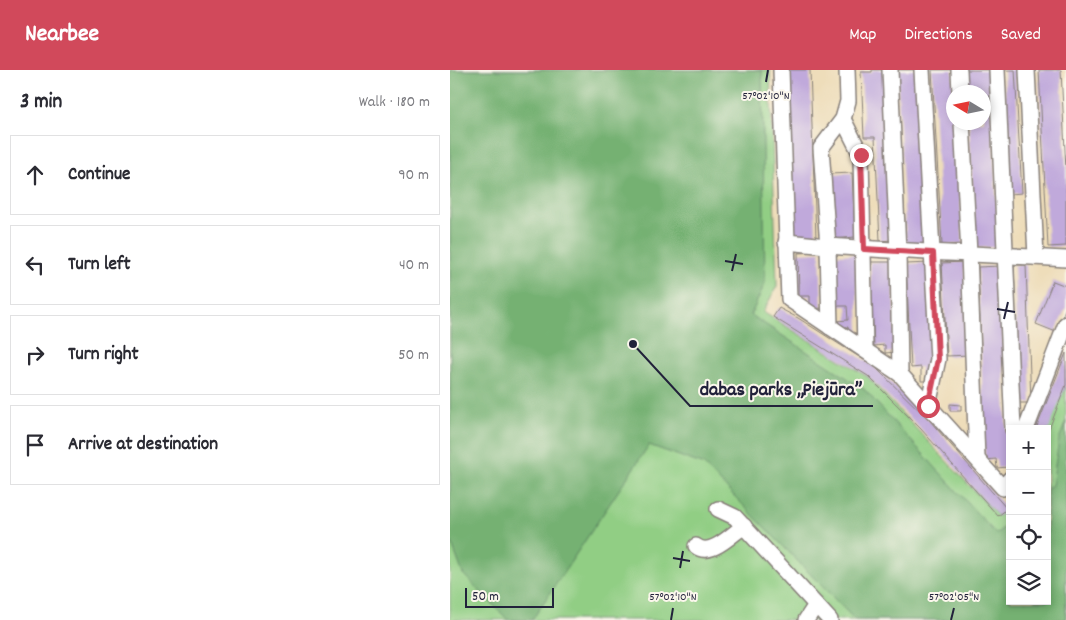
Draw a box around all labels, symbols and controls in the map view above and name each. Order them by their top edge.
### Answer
text: Nearbee [25,18,99,52]
text: Map [849,23,876,48]
text: Directions [904,23,973,48]
text: Saved [1001,23,1041,48]
north arrow [946,85,991,130]
text: 3 min [20,88,62,118]
text: 57°02'10"N [742,88,790,105]
text: Walk · 180 m [359,91,430,114]
route end [850,144,873,167]
icon: ahead [21,161,49,189]
text: Continue [68,162,130,189]
text: 90 m [398,164,429,187]
icon: left [21,251,49,279]
text: Turn left [68,252,131,279]
text: 40 m [399,254,429,277]
icon: right [21,341,49,369]
text: Turn right [68,342,139,369]
text: 50 m [398,344,429,367]
callout: dabas parks „Piejūra” [690,371,873,406]
text: dabas parks „Piejūra” [700,377,863,405]
route start [917,395,940,418]
map controls [1006,425,1051,605]
button: + [1006,425,1051,470]
icon: arrive [21,431,49,459]
text: Arrive at destination [68,432,218,459]
button: − [1006,470,1051,515]
button: locate [1006,515,1051,560]
button: layers [1006,560,1051,605]
scale bar [465,585,554,608]
text: 50 m [472,587,499,607]
text: 57°02'10"N [649,589,697,606]
text: 57°02'05"N [929,589,979,606]

